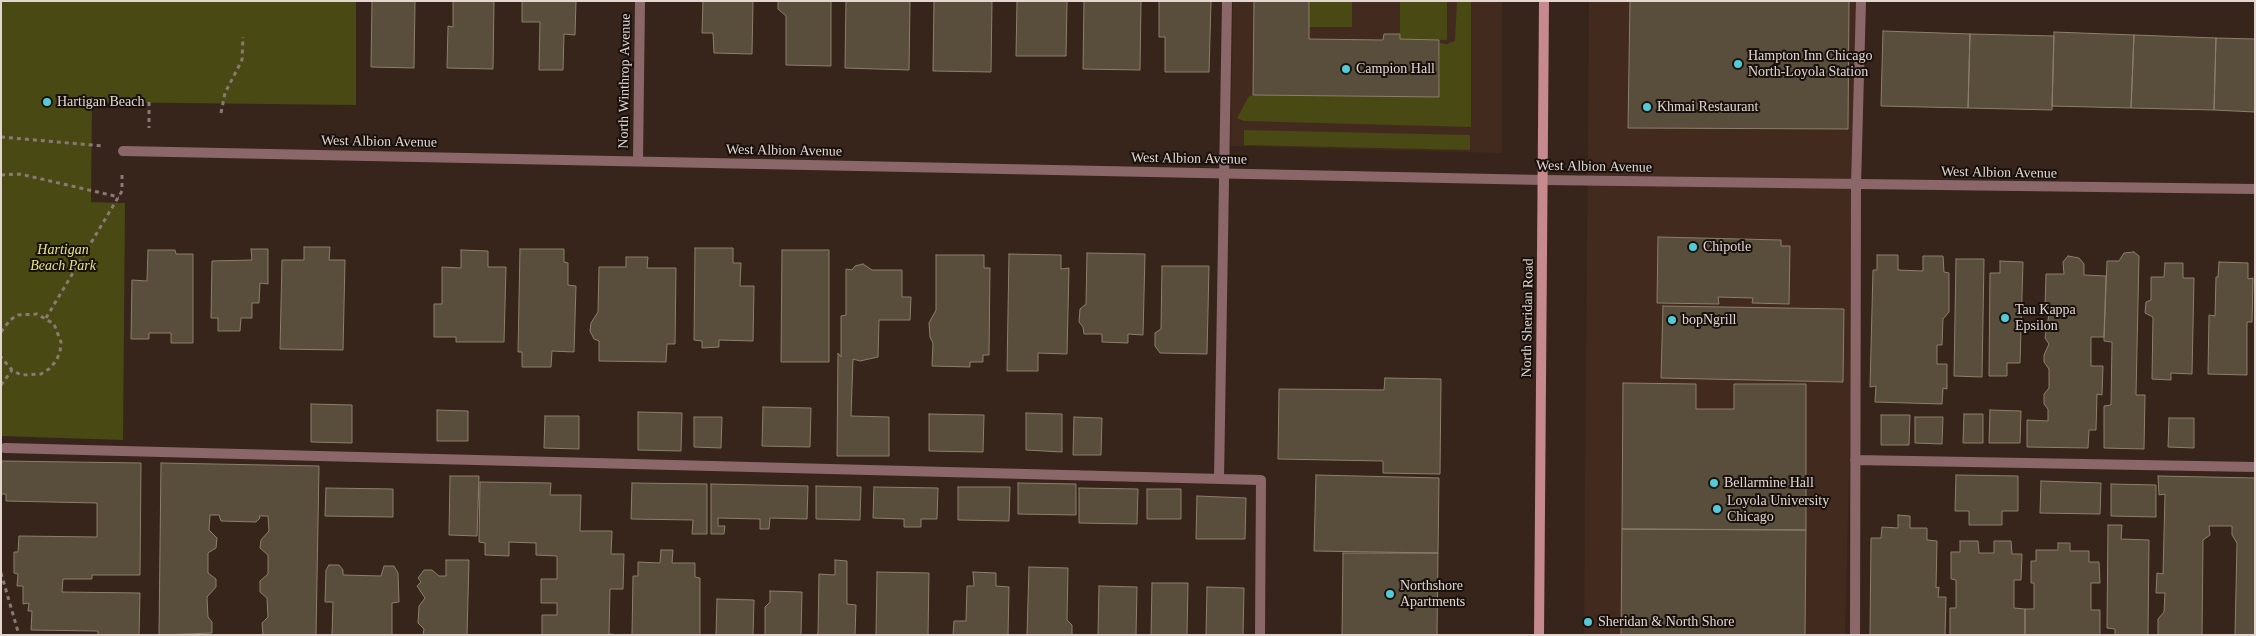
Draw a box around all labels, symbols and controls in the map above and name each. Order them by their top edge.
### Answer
street label: North Winthrop Avenue [615,13,635,149]
place label: Hampton Inn Chicago North-Loyola Station [1748,48,1872,80]
marker: Hampton Inn Chicago North-Loyola Station [1732,58,1744,70]
place label: Campion Hall [1356,61,1435,77]
marker: Campion Hall [1340,63,1352,75]
place label: Hartigan Beach [57,94,144,110]
marker: Hartigan Beach [41,96,53,108]
place label: Khmai Restaurant [1657,99,1758,115]
marker: Khmai Restaurant [1641,101,1653,113]
street label: West Albion Avenue [321,133,437,151]
street label: West Albion Avenue [726,142,842,160]
street label: West Albion Avenue [1131,150,1247,168]
street label: West Albion Avenue [1536,158,1652,176]
street label: West Albion Avenue [1941,164,2057,182]
place label: Chipotle [1703,239,1751,255]
marker: Chipotle [1687,241,1699,253]
park label: Hartigan Beach Park [30,242,96,274]
street label: North Sheridan Road [1519,258,1537,378]
place label: Tau Kappa Epsilon [2015,302,2076,334]
place label: bopNgrill [1682,312,1736,328]
marker: Tau Kappa Epsilon [1999,312,2011,324]
marker: bopNgrill [1666,314,1678,326]
place label: Bellarmine Hall [1724,475,1814,491]
marker: Bellarmine Hall [1708,477,1720,489]
place label: Loyola University Chicago [1727,493,1829,526]
marker: Loyola University Chicago [1711,503,1723,515]
place label: Northshore Apartments [1400,578,1465,610]
marker: Northshore Apartments [1384,588,1396,600]
place label: Sheridan & North Shore [1598,614,1734,630]
marker: Sheridan & North Shore [1582,616,1594,628]

